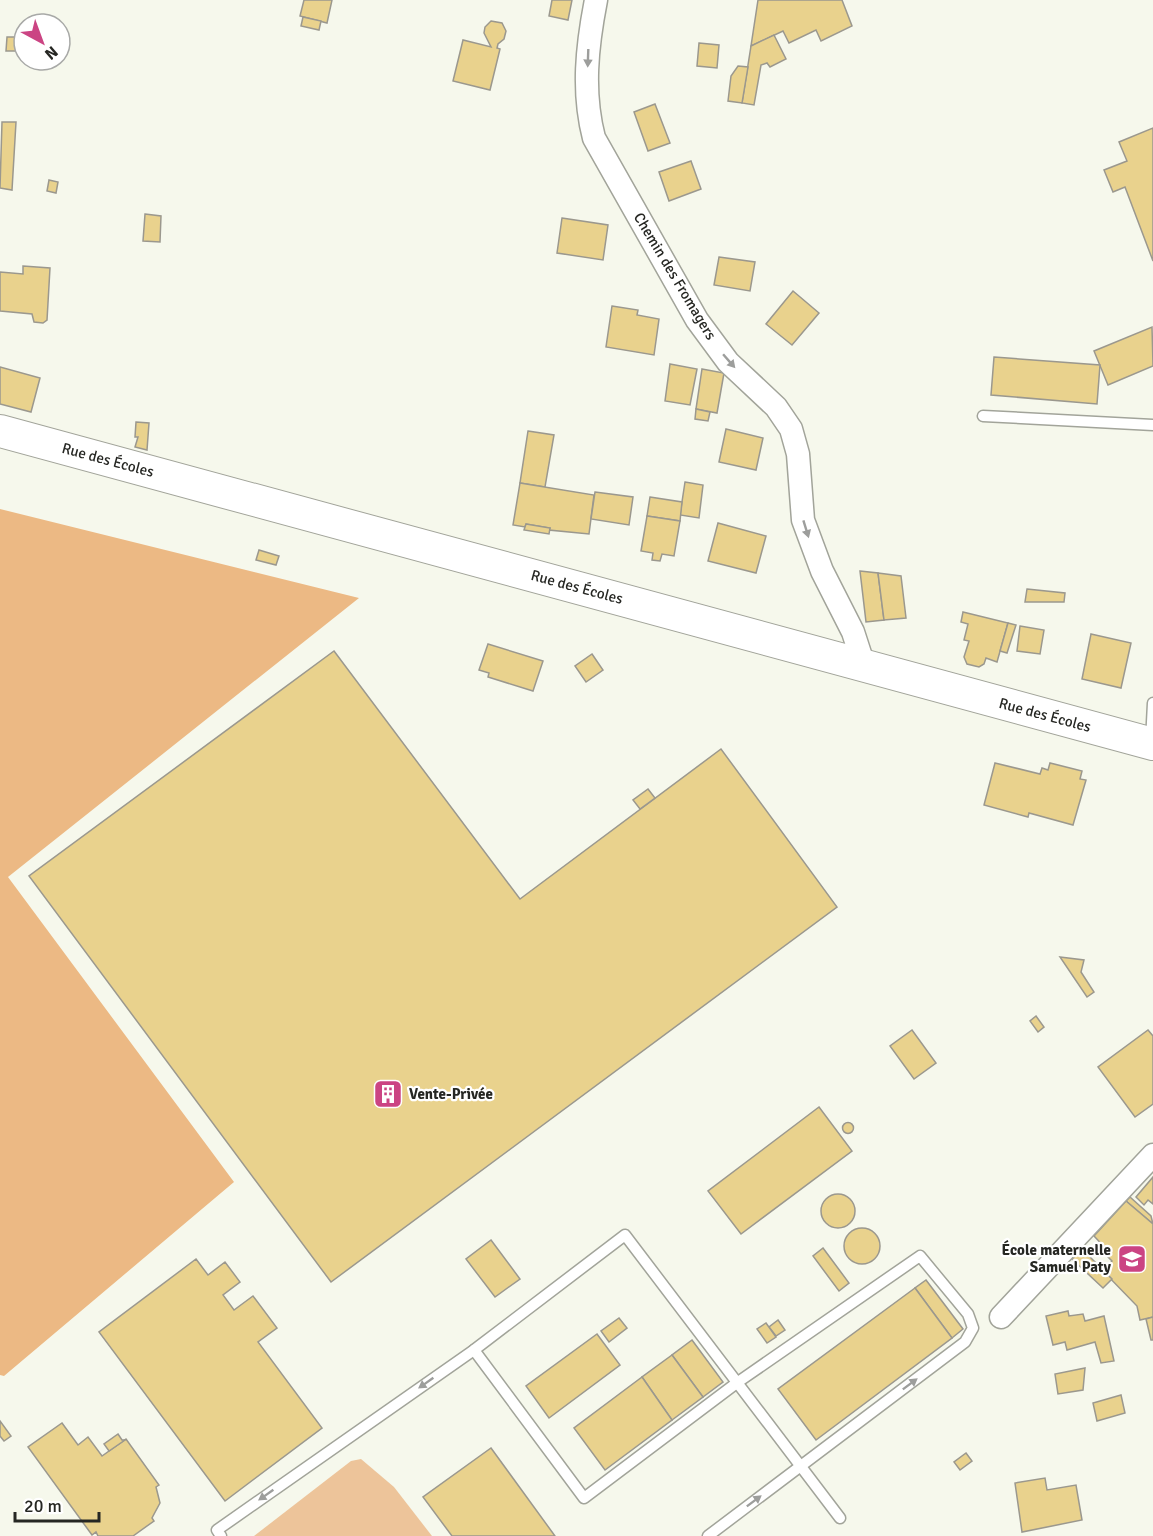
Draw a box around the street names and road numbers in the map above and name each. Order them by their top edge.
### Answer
street label: Chemin des Fromagers [630,209,720,343]
street label: Rue des Écoles [60,438,157,481]
street label: Rue des Écoles [529,565,626,608]
street label: Rue des Écoles [997,693,1094,736]

